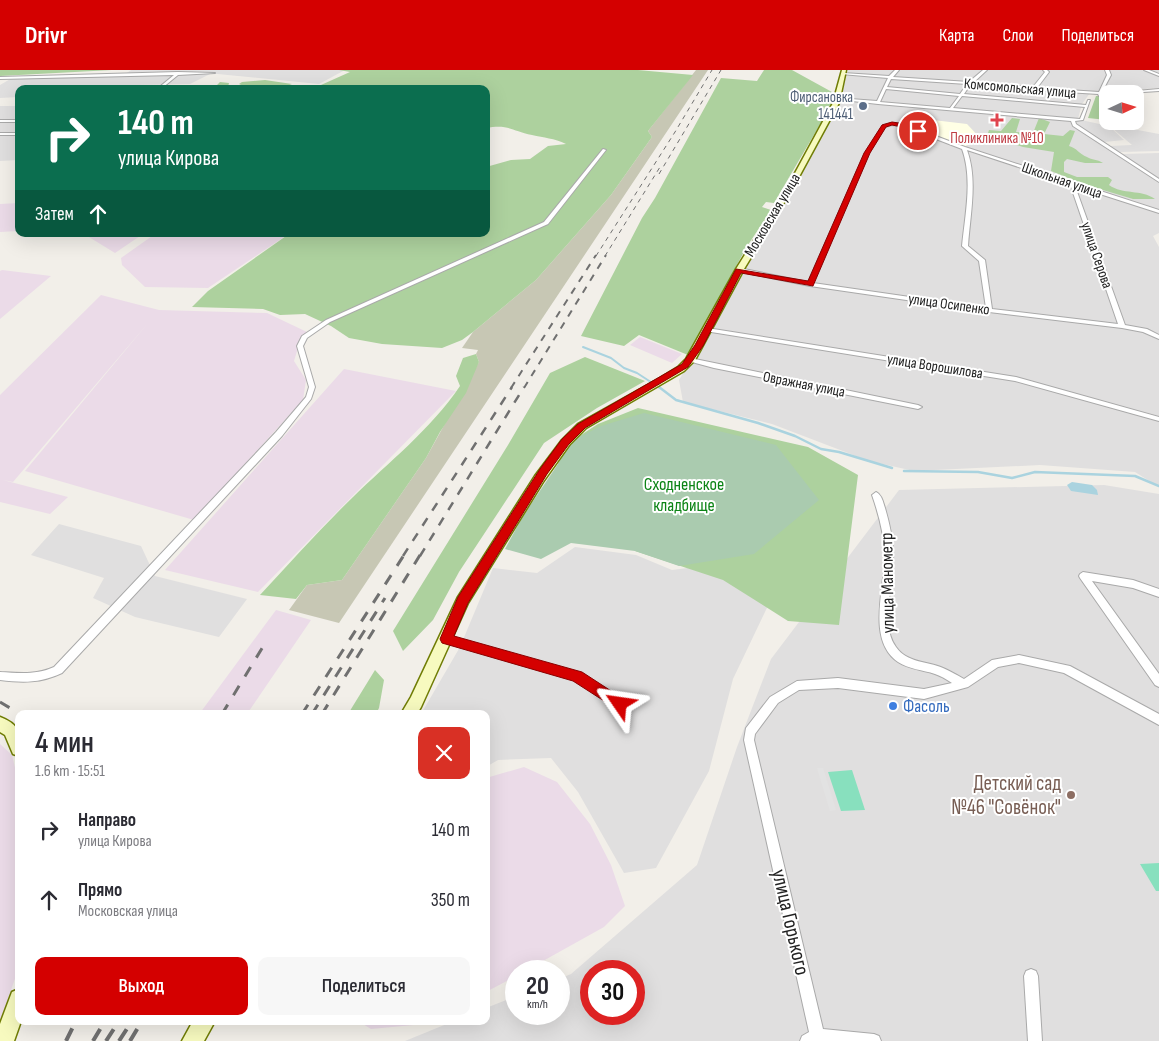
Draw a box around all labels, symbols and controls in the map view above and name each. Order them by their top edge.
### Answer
text: Drivr [25,21,67,50]
text: Карта [939,25,975,46]
text: Слои [1003,25,1034,46]
text: Поделиться [1062,25,1134,46]
street label: Комсомольская улица [963,74,1077,103]
north arrow [1099,85,1144,130]
map controls [1099,85,1144,130]
place label: Фирсановка 141441 [790,88,854,124]
marker: Фирсановка 141441 [857,100,869,112]
text: 140 m [118,102,194,145]
icon: right [35,105,100,170]
pin [897,110,939,152]
marker: Поликлиника №10 [990,113,1004,127]
icon: arrive [904,117,932,145]
place label: Поликлиника №10 [950,129,1044,148]
text: улица Кирова [118,145,219,172]
street label: Школьная улица [1019,158,1105,203]
street label: Московская улица [740,170,805,260]
icon: ahead [84,200,112,228]
text: Затем [35,203,74,226]
street label: улица Серова [1076,219,1117,291]
street label: улица Осипенко [907,289,991,320]
street label: улица Ворошилова [886,350,984,383]
street label: Овражная улица [761,367,847,402]
park label: Сходненское кладбище [644,474,724,516]
street label: улица Манометр [876,532,899,634]
position arrow [593,677,645,729]
place label: Фасоль [903,696,950,717]
marker: Фасоль [887,700,899,712]
text: 4 мин [35,725,94,761]
button: close [418,727,470,779]
text: 1.6 km · 15:51 [35,762,105,781]
place label: Детский сад №46 "Совёнок" [951,771,1061,820]
marker: Детский сад №46 "Совёнок" [1065,789,1077,801]
text: Направо [78,809,136,832]
icon: right [35,816,63,844]
text: 140 m [432,819,470,842]
text: улица Кирова [78,832,152,851]
street label: улица Горького [766,867,815,977]
text: Прямо [78,879,122,902]
icon: ahead [35,886,63,914]
text: 350 m [431,889,470,912]
text: Московская улица [78,902,178,921]
button: Выход [35,957,248,1015]
button: Поделиться [258,957,470,1015]
speed limit sign: 30 [580,960,645,1025]
text: 20 [526,971,549,1002]
text: km/h [527,997,548,1012]

